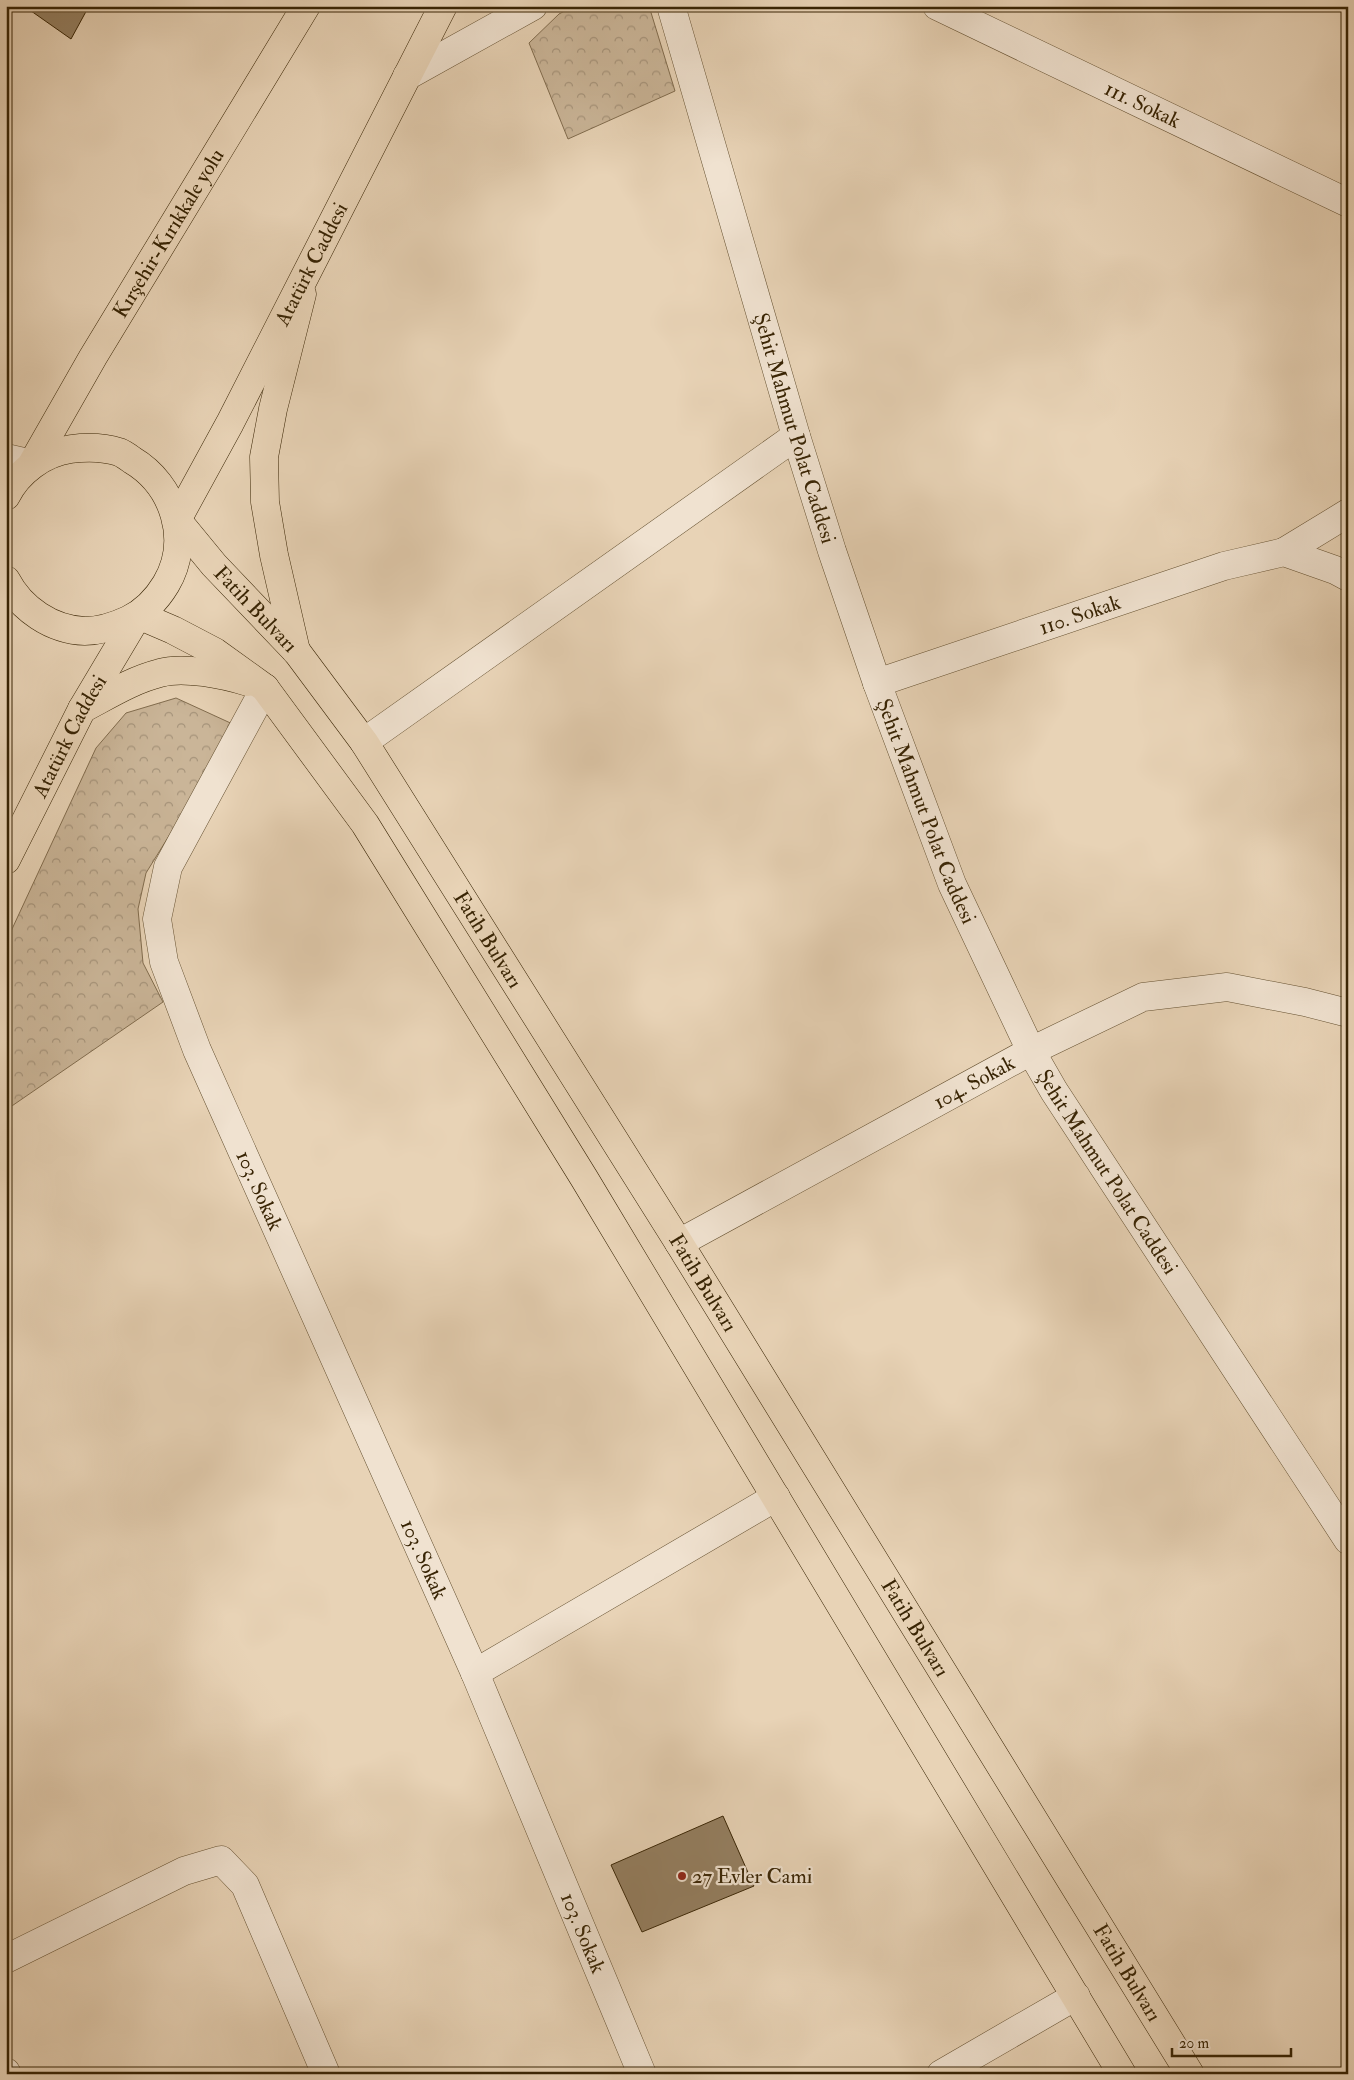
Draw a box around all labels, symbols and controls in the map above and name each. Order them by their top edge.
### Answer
street label: 111. Sokak [1100,75,1185,134]
street label: Kırşehir-Kırıkkale yolu [106,143,230,323]
street label: Atatürk Caddesi [268,197,354,331]
street label: Şehit Mahmut Polat Caddesi [747,310,842,547]
street label: Fatih Bulvarı [208,560,304,658]
street label: 110. Sokak [1035,588,1124,641]
street label: Atatürk Caddesi [26,670,113,803]
street label: Şehit Mahmut Polat Caddesi [870,695,983,928]
street label: Fatih Bulvarı [447,886,529,994]
street label: 104. Sokak [929,1049,1019,1115]
street label: Şehit Mahmut Polat Caddesi [1031,1064,1184,1280]
street label: 103. Sokak [230,1146,289,1235]
street label: Fatih Bulvarı [663,1229,744,1337]
street label: 103. Sokak [395,1515,454,1604]
street label: Fatih Bulvarı [875,1574,956,1682]
place label: 27 Evler Cami [692,1863,813,1890]
marker: 27 Evler Cami [676,1870,688,1882]
street label: 103. Sokak [554,1888,612,1977]
street label: Fatih Bulvarı [1087,1919,1168,2027]
scale bar [1172,2025,1290,2057]
text: 20 m [1179,2034,1209,2053]

